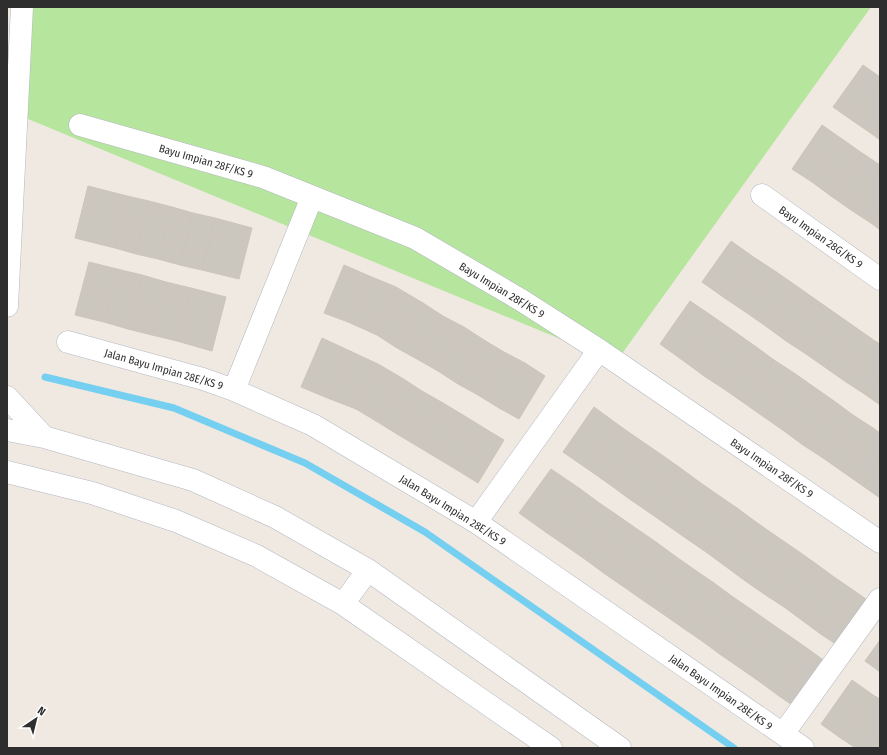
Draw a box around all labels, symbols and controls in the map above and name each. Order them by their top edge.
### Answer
street label: Bayu Impian 28F/KS 9 [157,142,254,181]
street label: Bayu Impian 28G/KS 9 [776,204,865,271]
street label: Bayu Impian 28F/KS 9 [457,260,547,321]
street label: Jalan Bayu Impian 28E/KS 9 [103,346,225,393]
street label: Bayu Impian 28F/KS 9 [728,436,816,501]
street label: Jalan Bayu Impian 28E/KS 9 [397,472,508,548]
street label: Jalan Bayu Impian 28E/KS 9 [667,652,775,733]
north arrow [16,699,56,739]
text: N [35,704,48,718]

